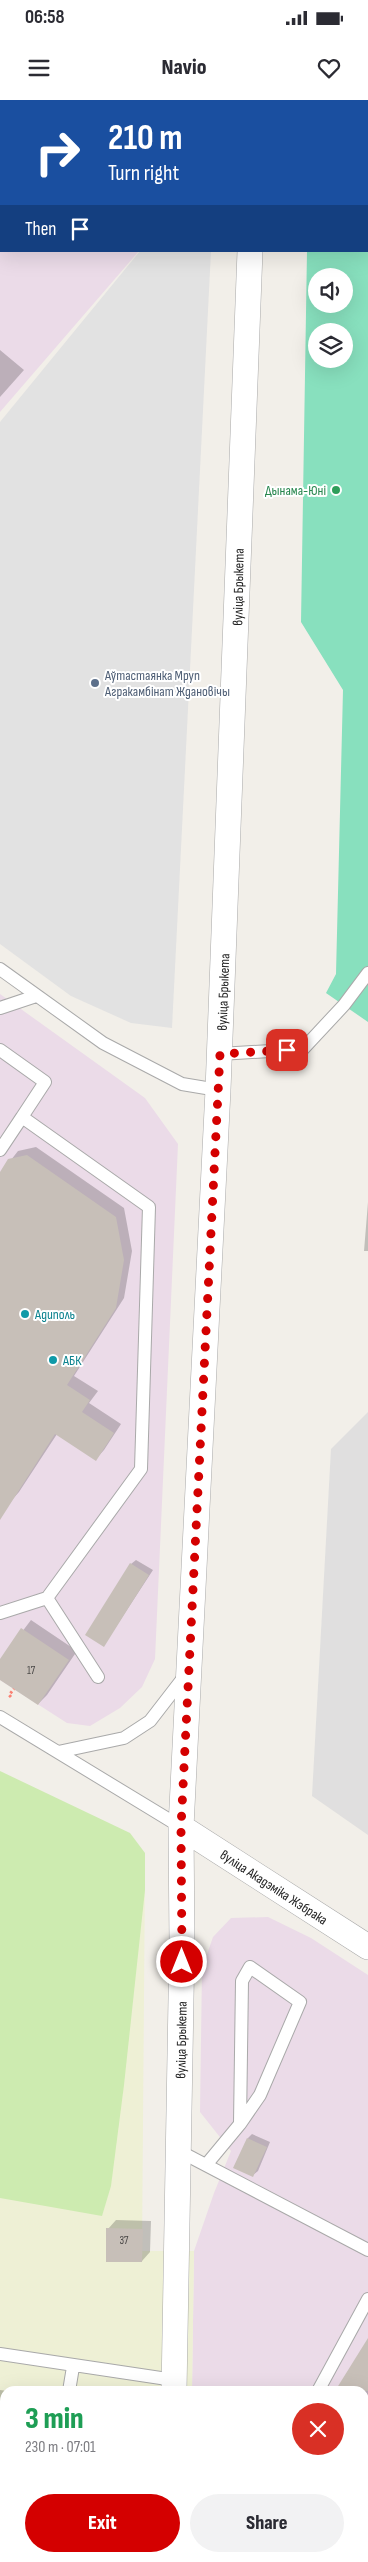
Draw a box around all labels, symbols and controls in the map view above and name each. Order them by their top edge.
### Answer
text: 06:58 [25,6,65,29]
icon: menu [25,54,53,82]
text: Navio [161,54,207,81]
icon: heart [315,54,343,82]
text: 210 m [108,117,182,160]
icon: right [25,120,90,185]
text: Turn right [108,160,179,187]
icon: arrive [66,215,94,243]
text: Then [25,218,56,241]
map controls [308,268,353,368]
button: sound [308,268,353,313]
button: layers [308,323,353,368]
place label: Дынама-Юні [265,482,326,499]
marker: Дынама-Юні [330,484,342,496]
street label: вуліца Брыкета [229,548,248,626]
place label: Аўтастаянка Мруп Агракамбінат Ждановічы [104,667,230,700]
marker: Аўтастаянка Мруп Агракамбінат Ждановічы [89,677,101,689]
street label: вуліца Брыкета [214,953,233,1031]
pin [266,1029,308,1071]
icon: arrive [273,1036,301,1064]
place label: Адиполь [34,1306,75,1323]
marker: Адиполь [19,1308,31,1320]
place label: АБК [62,1352,82,1369]
marker: АБК [47,1354,59,1366]
house number: 17 [27,1664,36,1677]
street label: вуліца Акадэміка Жэбрака [217,1846,331,1929]
position arrow [155,1935,207,1987]
street label: вуліца Брыкета [172,2001,191,2079]
house number: 37 [119,2234,129,2247]
text: 3 min [25,2401,84,2437]
button: close [292,2403,344,2455]
text: 230 m · 07:01 [25,2438,96,2457]
button: Exit [25,2494,180,2552]
button: Share [190,2494,344,2552]

